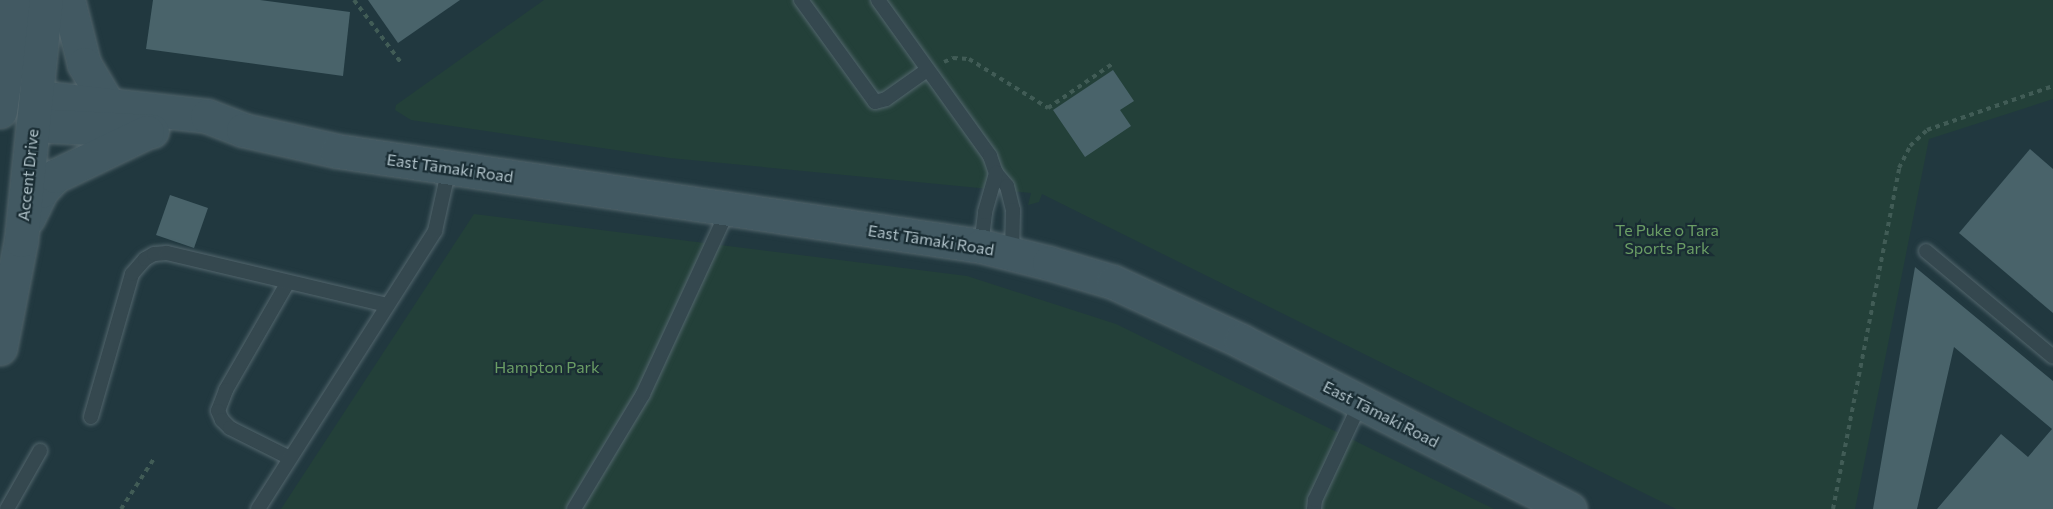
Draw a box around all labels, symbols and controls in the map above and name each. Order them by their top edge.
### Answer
street label: Accent Drive [14,128,42,222]
street label: East Tāmaki Road [386,150,514,186]
park label: Te Puke o Tara Sports Park [1615,220,1719,258]
street label: East Tāmaki Road [867,221,995,259]
park label: Hampton Park [494,357,600,377]
street label: East Tāmaki Road [1320,377,1442,451]

